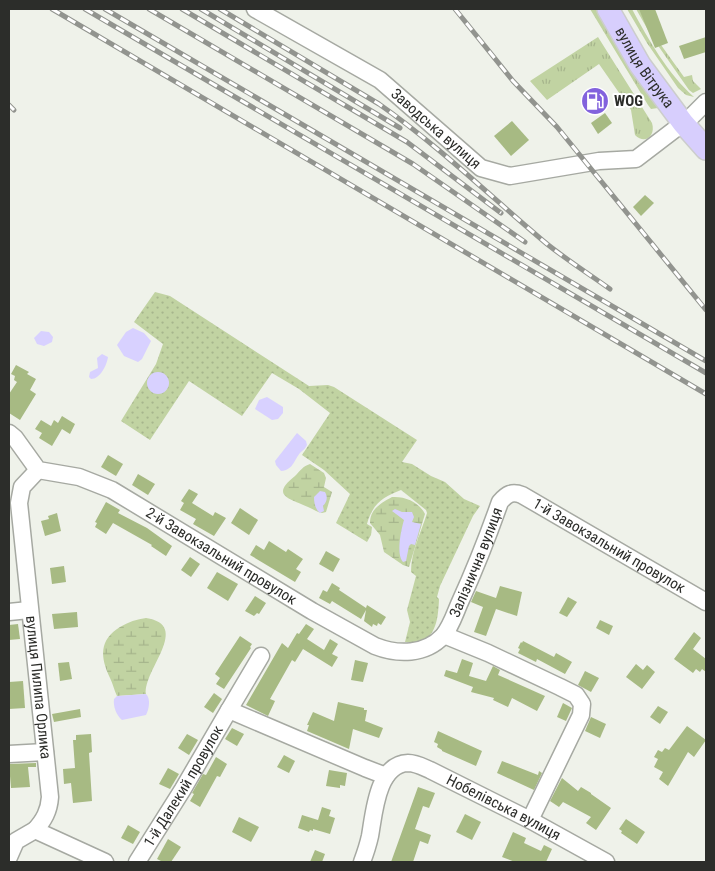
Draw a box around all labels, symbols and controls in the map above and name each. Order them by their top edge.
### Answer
street label: вулиця Вітрука [611,24,678,112]
street label: Заводська вулиця [387,85,485,173]
fuel station icon: WOG [580,86,610,116]
place label: WOG [614,92,643,110]
street label: 1-й Завокзальний провулок [530,494,688,597]
street label: 2-й Завокзальний провулок [143,504,300,609]
street label: Залізнична вулиця [446,505,506,620]
street label: вулиця Пилипа Орлика [22,615,55,760]
street label: 1-й Далекий провулок [140,722,227,850]
street label: Нобелівська вулиця [444,771,564,844]

